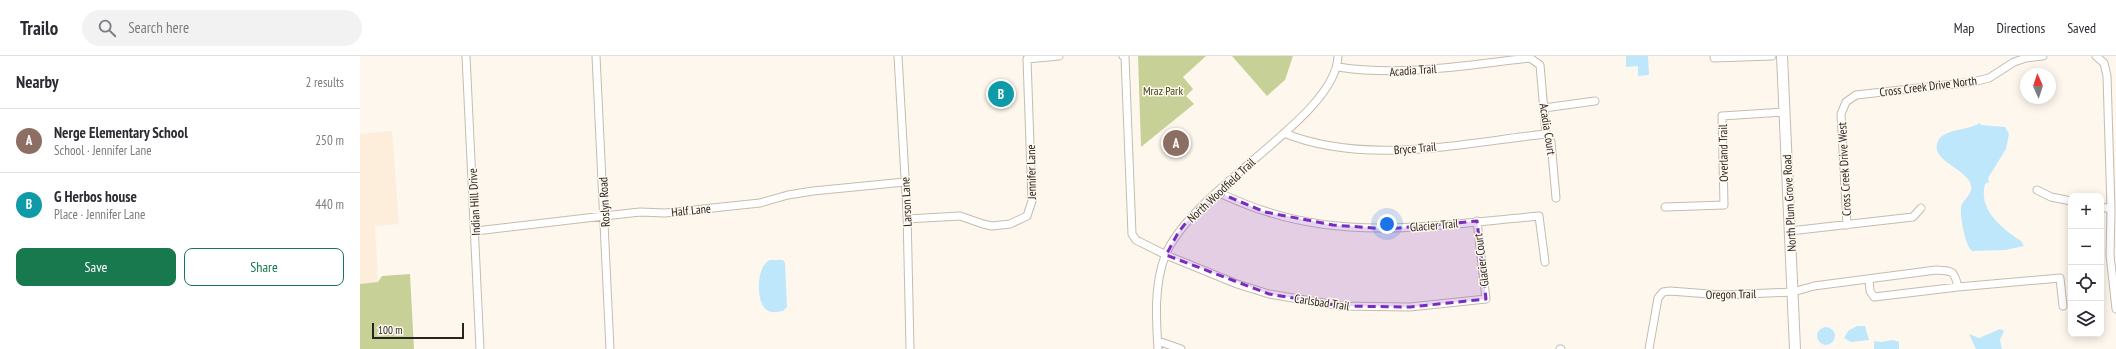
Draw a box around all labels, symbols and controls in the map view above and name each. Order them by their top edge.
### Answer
search box [82,10,362,46]
text: Trailo [20,16,58,40]
icon: search [96,17,118,39]
text: Search here [128,18,189,37]
text: Map [1954,19,1974,37]
text: Directions [1996,19,2045,37]
text: Saved [2067,19,2096,37]
street label: Acadia Trail [1389,61,1437,79]
north arrow [2020,68,2056,104]
text: Nearby [16,71,59,93]
street label: Cross Creek Drive North [1878,73,1978,99]
text: 2 results [305,74,344,91]
pin: B [988,79,1014,109]
park label: Mraz Park [1143,83,1183,98]
street label: Acadia Court [1537,102,1560,157]
street label: Cross Creek Drive West [1834,121,1854,216]
text: Nerge Elementary School [54,123,188,142]
street label: Overland Trail [1715,124,1731,182]
pin: A [1163,128,1189,158]
text: A [26,132,32,149]
text: 250 m [315,132,344,149]
street label: Bryce Trail [1393,139,1437,157]
text: School · Jennifer Lane [54,142,152,159]
street label: Jennifer Lane [1023,145,1039,200]
street label: North Plum Grove Road [1779,154,1799,252]
street label: North Woodfield Trail [1184,155,1258,225]
street label: Indian Hill Drive [465,168,483,236]
street label: Roslyn Road [595,177,613,227]
street label: Larson Lane [897,177,915,227]
text: G Herbos house [54,187,137,206]
map controls [2068,193,2104,337]
button: + [2068,193,2104,229]
text: B [26,196,32,213]
text: 440 m [315,196,344,213]
street label: Half Lane [671,200,711,220]
text: Place · Jennifer Lane [54,206,145,223]
your location [1377,214,1397,234]
street label: Glacier Trail [1409,215,1459,235]
button: − [2068,229,2104,265]
street label: Glacier Court [1470,232,1492,288]
button: Save [16,248,176,286]
button: Share [184,248,344,286]
button: locate [2068,265,2104,301]
street label: Oregon Trail [1706,286,1757,302]
street label: Carlsbad Trail [1293,291,1351,313]
button: layers [2068,301,2104,337]
scale bar [372,321,464,340]
text: 100 m [378,323,402,337]

